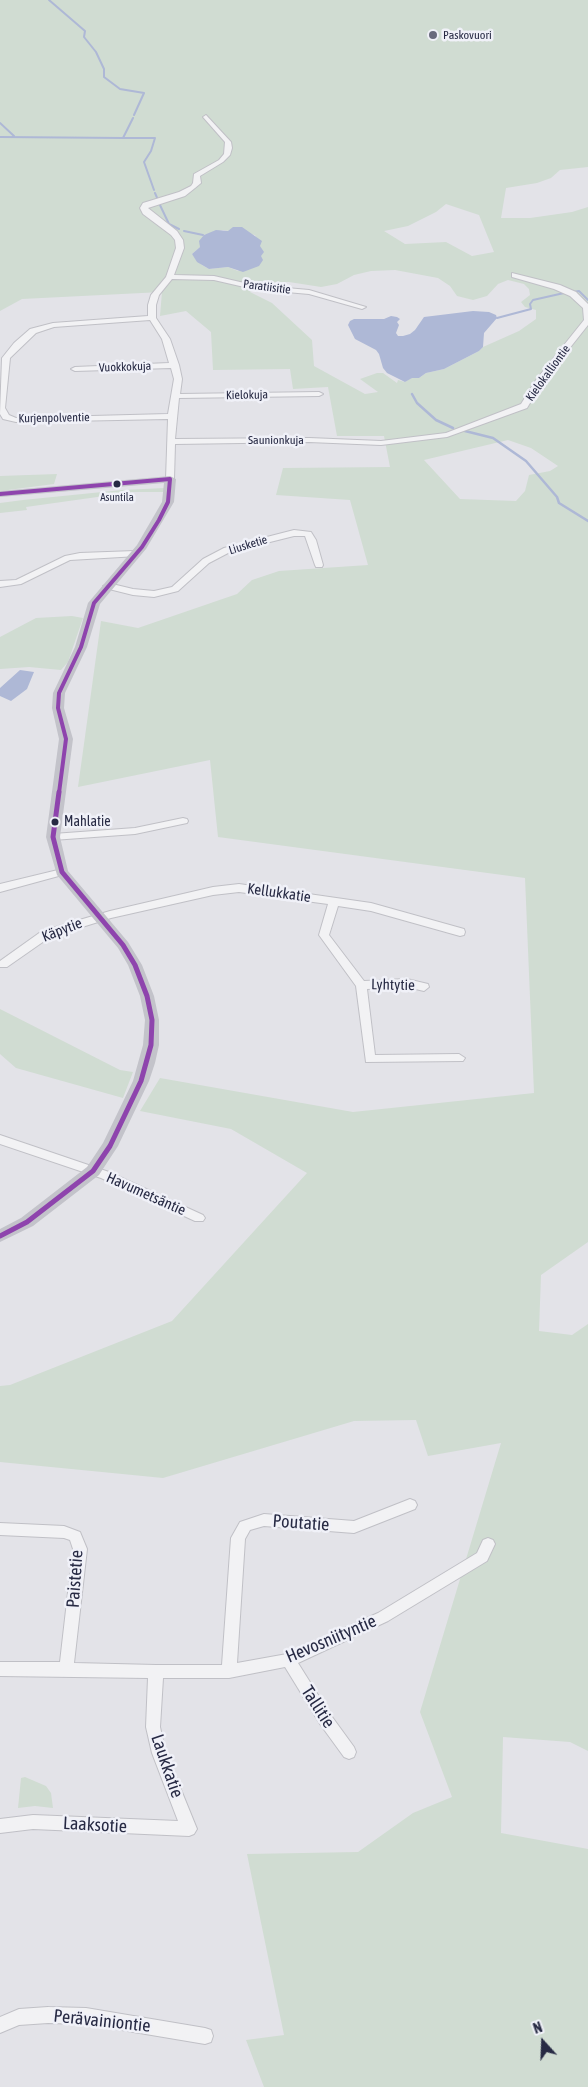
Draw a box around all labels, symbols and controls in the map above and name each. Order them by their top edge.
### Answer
place label: Paskovuori [443,28,492,42]
marker: Paskovuori [427,29,439,41]
street label: Paratiisitie [242,277,292,297]
street label: Kielokalliontie [523,342,573,404]
street label: Vuokkokuja [99,359,151,375]
street label: Kielokuja [226,387,268,403]
street label: Kurjenpolventie [18,410,90,426]
street label: Saunionkuja [248,433,304,447]
marker: Asuntila [112,479,122,489]
place label: Asuntila [100,491,134,505]
street label: Liusketie [227,532,269,558]
place label: Mahlatie [64,814,111,830]
marker: Mahlatie [50,817,60,827]
street label: Kellukkatie [246,880,312,906]
street label: Käpytie [39,914,85,946]
street label: Lyhtytie [371,976,415,994]
street label: Havumetsäntie [103,1168,189,1220]
street label: Poutatie [272,1510,330,1536]
street label: Paistetie [62,1549,88,1609]
street label: Hevosniityntie [282,1610,380,1668]
street label: Tallitie [296,1682,340,1732]
street label: Laukkatie [146,1731,188,1801]
street label: Laaksotie [63,1813,127,1837]
street label: Perävainiontie [52,2005,152,2037]
north arrow [518,2017,568,2067]
text: N [531,2019,544,2037]

